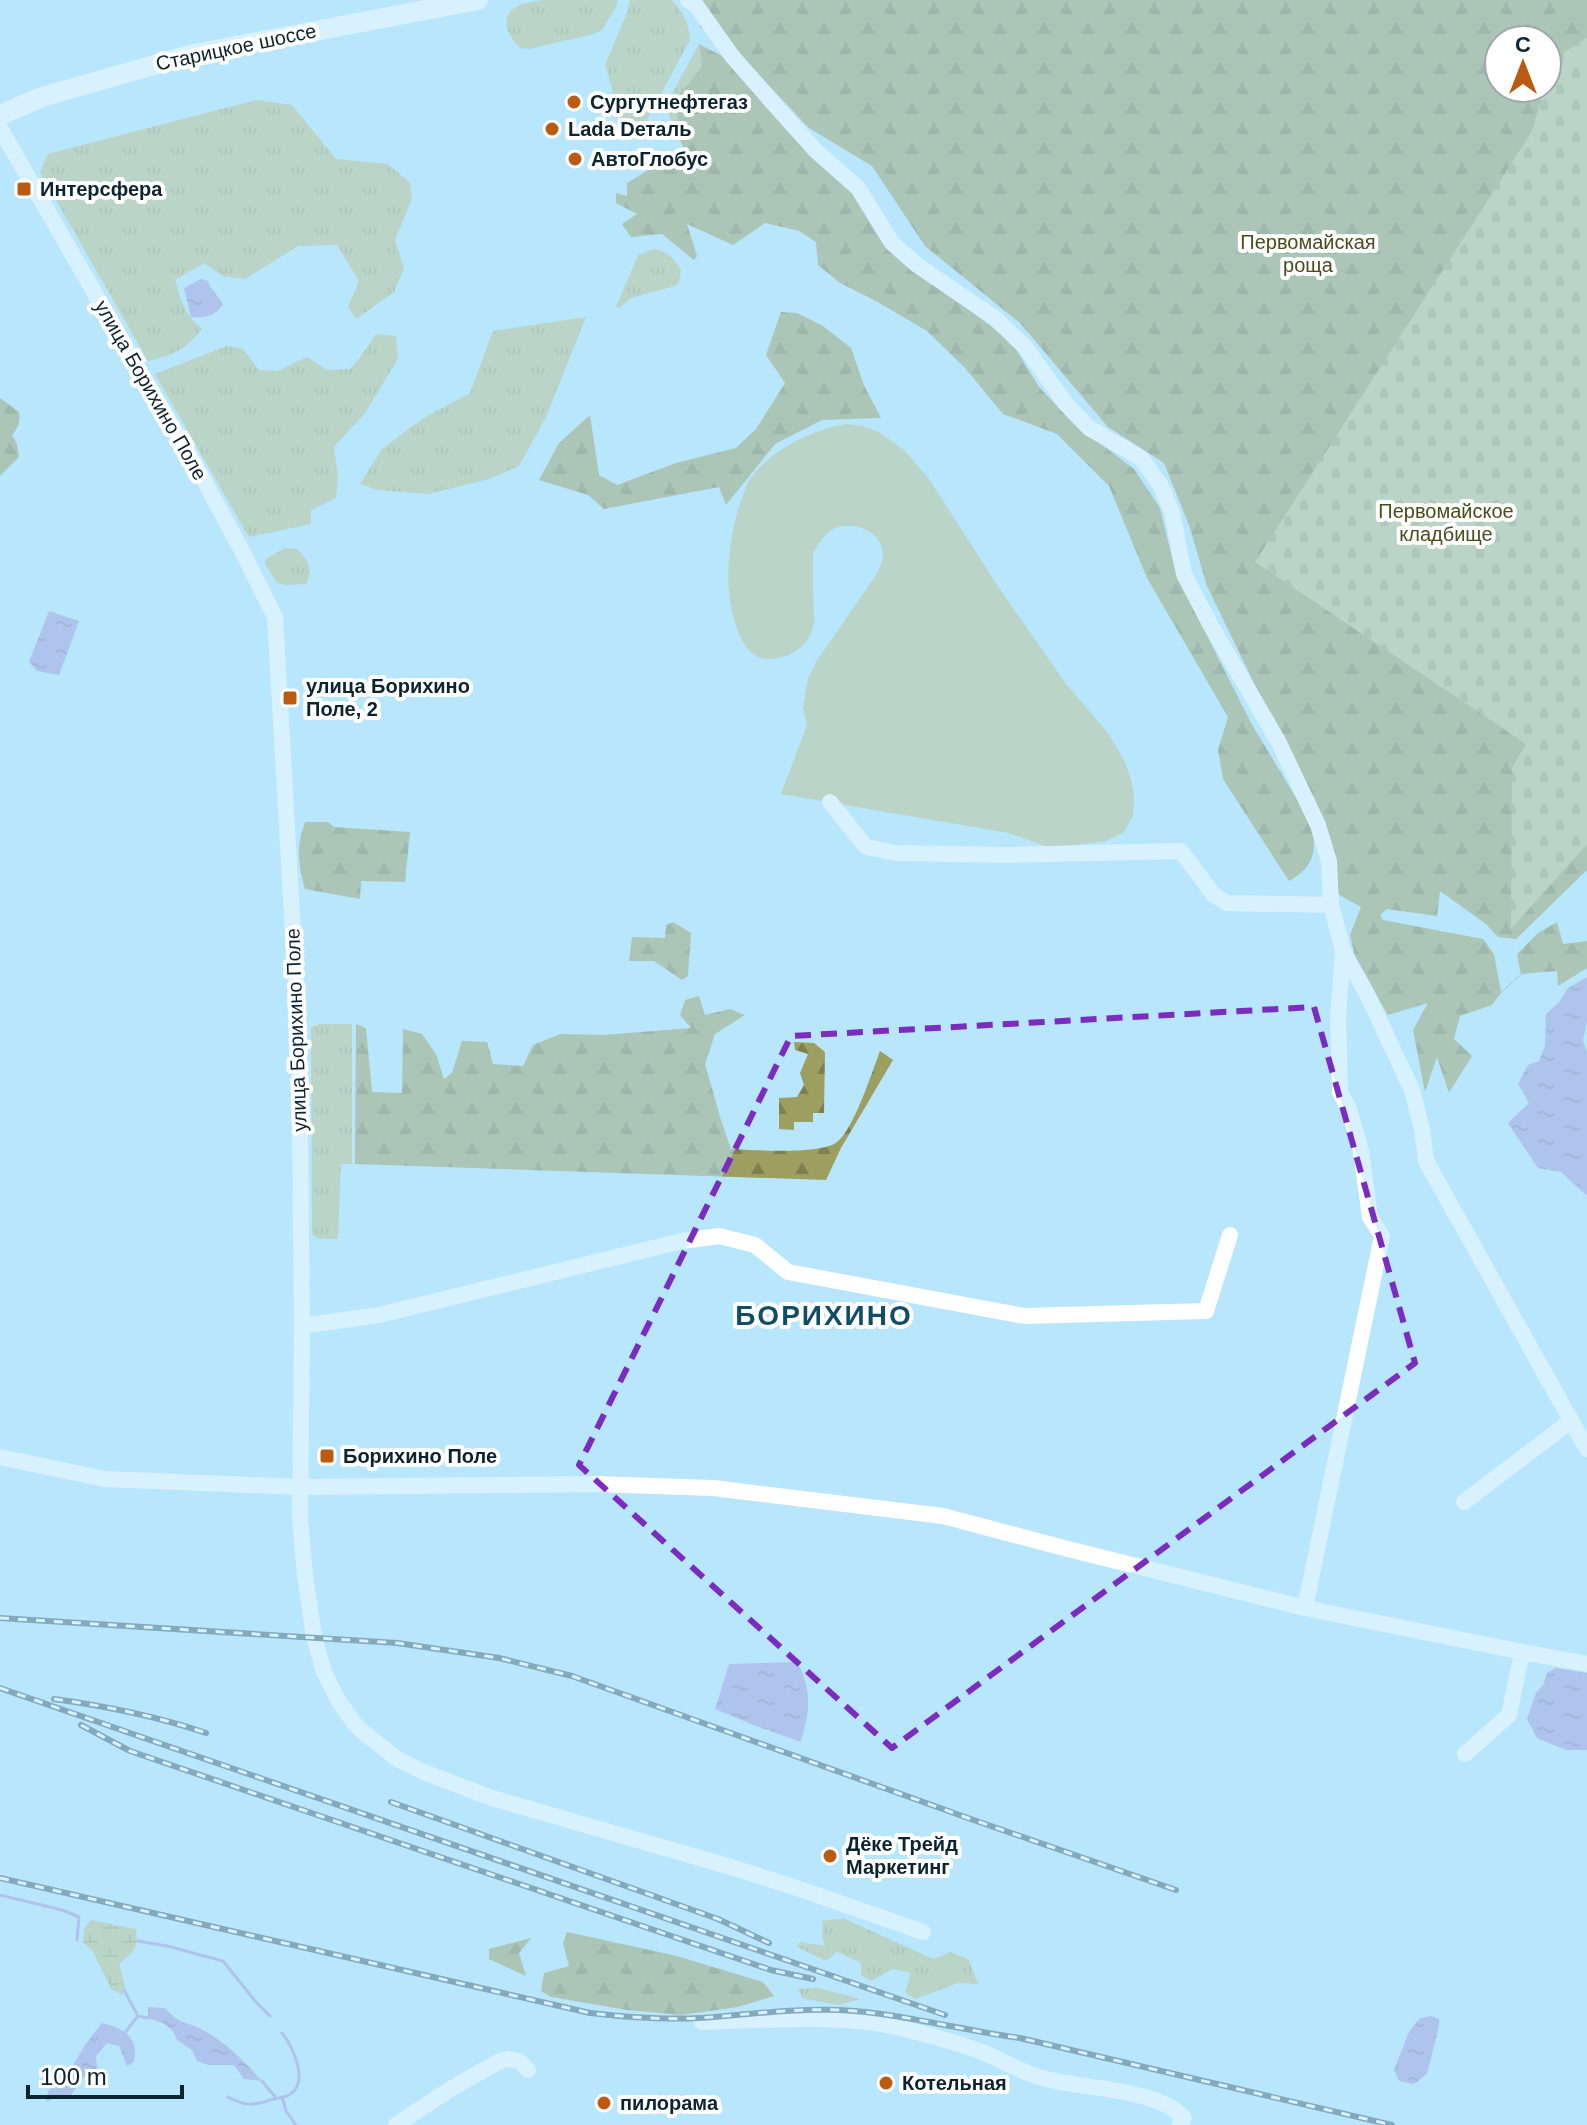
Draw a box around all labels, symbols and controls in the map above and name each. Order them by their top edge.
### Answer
street label: Старицкое шоссе [154,19,318,75]
north arrow [1483,24,1563,104]
text: С [1515,32,1531,57]
place label: Сургутнефтегаз [590,91,748,113]
marker: Сургутнефтегаз [565,93,583,111]
place label: Lada Dеталь [568,118,691,140]
marker: Lada Dеталь [543,120,561,138]
place label: АвтоГлобус [591,148,708,170]
marker: АвтоГлобус [566,150,584,168]
place label: Интерсфера [40,178,163,200]
marker: Интерсфера [15,180,33,198]
park label: Первомайская роща [1240,231,1376,276]
street label: улица Борихино Поле [91,296,211,484]
park label: Первомайское кладбище [1378,500,1514,545]
place label: улица Борихино Поле, 2 [306,675,470,720]
marker: улица Борихино Поле, 2 [281,689,299,707]
street label: улица Борихино Поле [281,928,311,1132]
district label: БОРИХИНО [735,1300,913,1331]
place label: Борихино Поле [343,1445,497,1467]
marker: Борихино Поле [318,1447,336,1465]
place label: Дёке Трейд Маркетинг [846,1833,958,1878]
marker: Дёке Трейд Маркетинг [821,1847,839,1865]
scale bar [28,2049,182,2099]
text: 100 m [40,2063,107,2090]
place label: Котельная [902,2072,1007,2094]
marker: Котельная [877,2074,895,2092]
place label: пилорама [620,2092,719,2114]
marker: пилорама [595,2094,613,2112]

